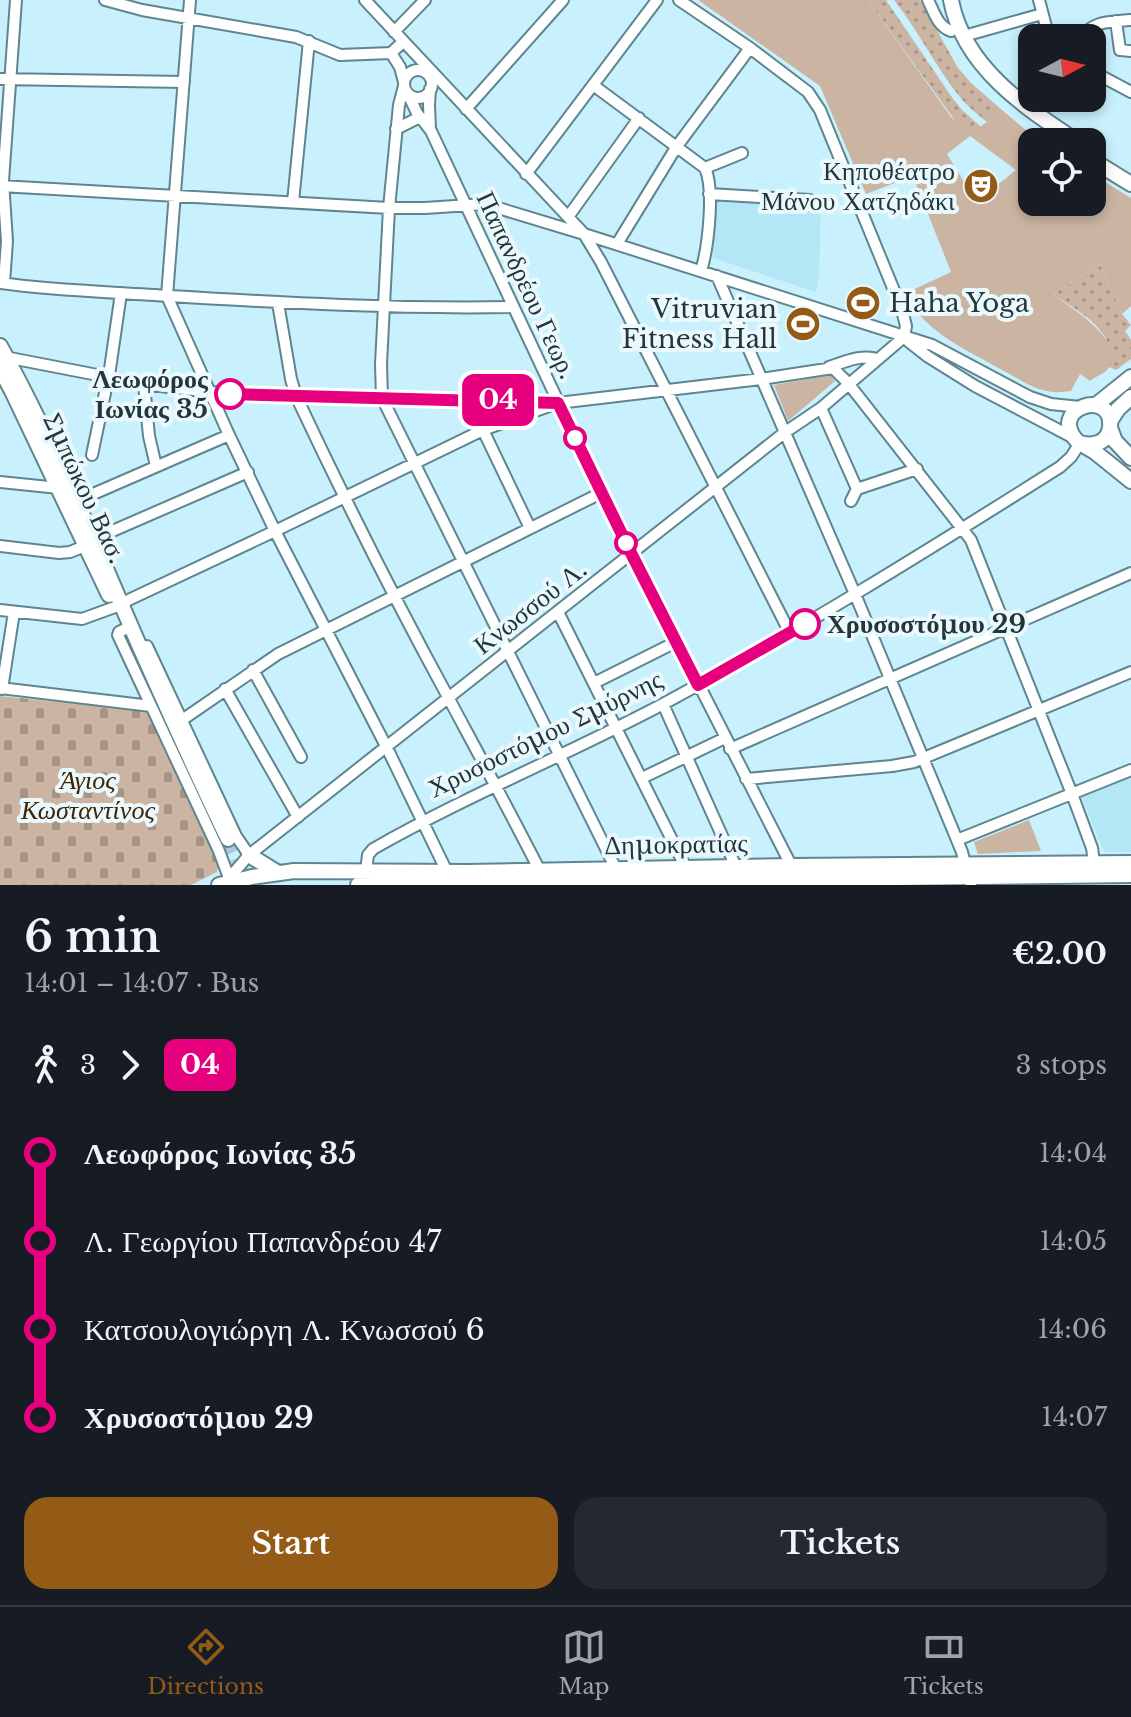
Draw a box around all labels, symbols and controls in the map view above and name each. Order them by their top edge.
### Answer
north arrow [1018,24,1106,112]
map controls [1018,24,1106,216]
button: locate [1018,128,1106,216]
place label: Κηποθέατρο Μάνου Χατζηδάκι [761,155,955,217]
theatre icon: Κηποθέατρο Μάνου Χατζηδάκι [962,167,1000,205]
street label: Παπανδρέου Γεωρ. [470,186,584,384]
sports icon: Haha Yoga [844,284,882,322]
place label: Haha Yoga [889,287,1030,319]
place label: Vitruvian Fitness Hall [622,293,777,355]
sports icon: Vitruvian Fitness Hall [784,305,822,343]
place label: Λεωφόρος Ιωνίας 35 [92,363,209,425]
line badge: 04 [462,374,534,426]
marker: Λεωφόρος Ιωνίας 35 [215,379,245,409]
text: 04 [478,382,518,417]
street label: Σμπώκου Βασ. [36,408,134,568]
unlabelled marker [564,427,586,449]
unlabelled marker [615,532,637,554]
street label: Κνωσσού Λ. [467,553,593,661]
place label: Χρυσοστόμου 29 [827,608,1026,640]
marker: Χρυσοστόμου 29 [790,609,820,639]
street label: Χρυσοστόμου Σμύρνης [423,663,668,805]
park label: Άγιος Κωσταντίνος [20,764,155,826]
street label: Δημοκρατίας [604,827,749,861]
text: 6 min [24,909,161,964]
text: €2.00 [1012,935,1107,972]
text: 14:01 – 14:07 · Bus [24,967,259,999]
icon: walk [24,1043,68,1087]
icon: forward [108,1043,152,1087]
text: 04 [180,1047,220,1082]
text: 3 [80,1049,96,1081]
text: 3 stops [1015,1049,1107,1081]
text: Λεωφόρος Ιωνίας 35 [84,1135,356,1172]
text: 14:04 [1039,1137,1107,1169]
text: Λ. Γεωργίου Παπανδρέου 47 [84,1223,441,1260]
text: 14:05 [1039,1225,1107,1257]
text: Κατσουλογιώργη Λ. Κνωσσού 6 [84,1311,485,1348]
text: 14:06 [1038,1313,1107,1345]
text: Χρυσοστόμου 29 [84,1399,314,1436]
text: 14:07 [1041,1401,1107,1433]
button: Start [24,1497,558,1589]
button: Tickets [574,1497,1107,1589]
tab: Directions [147,1625,264,1700]
tab: Map [558,1625,610,1700]
tab: Tickets [904,1625,984,1700]

